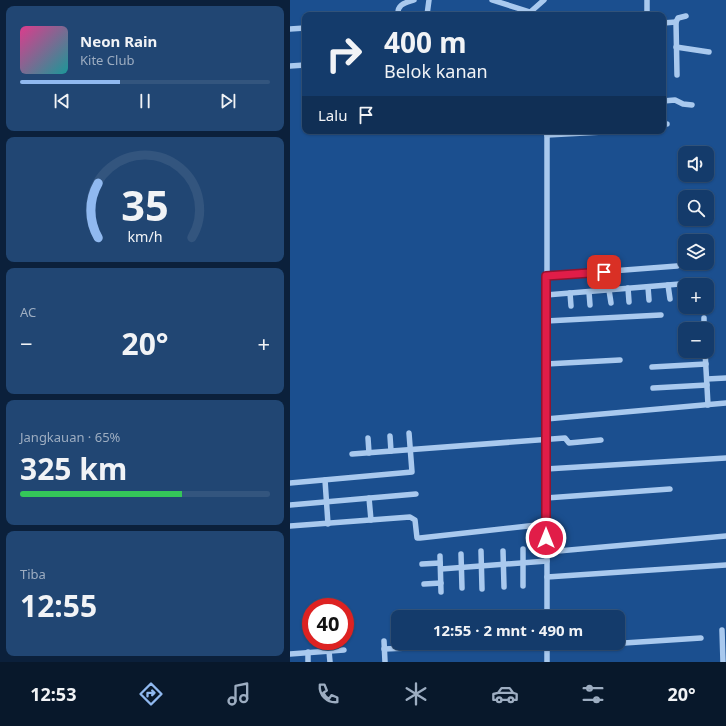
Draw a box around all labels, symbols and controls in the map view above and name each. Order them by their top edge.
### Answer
text: 400 m [384,23,467,61]
icon: right [318,28,370,80]
text: Neon Rain [80,31,157,51]
text: Kite Club [80,51,134,69]
text: Belok kanan [384,59,488,83]
icon: previous [51,90,73,112]
icon: pause [134,90,156,112]
icon: next [217,90,239,112]
icon: arrive [355,104,377,126]
text: Lalu [318,105,347,125]
map controls [678,146,714,358]
button: sound [678,146,714,182]
text: 35 [121,177,169,233]
button: search [678,190,714,226]
text: km/h [127,226,163,245]
button: layers [678,234,714,270]
pin [587,255,621,289]
icon: arrive [593,261,615,283]
button: + [678,278,714,314]
text: AC [20,303,36,321]
button: − [678,322,714,358]
text: 20° [121,323,169,364]
text: − [20,328,33,358]
text: + [257,328,270,358]
text: Jangkauan · 65% [20,428,120,446]
text: 325 km [20,448,127,489]
position arrow [525,517,567,559]
text: Tiba [20,565,46,583]
text: 12:55 [20,585,97,626]
speed limit sign: 40 [302,598,354,650]
text: 12:55 · 2 mnt · 490 m [433,620,583,640]
icon: directions [137,680,165,708]
icon: music [225,680,253,708]
icon: phone [314,680,342,708]
icon: climate [402,680,430,708]
icon: car [491,680,519,708]
icon: filters [579,680,607,708]
text: 12:53 [30,682,76,706]
text: 20° [668,682,696,706]

